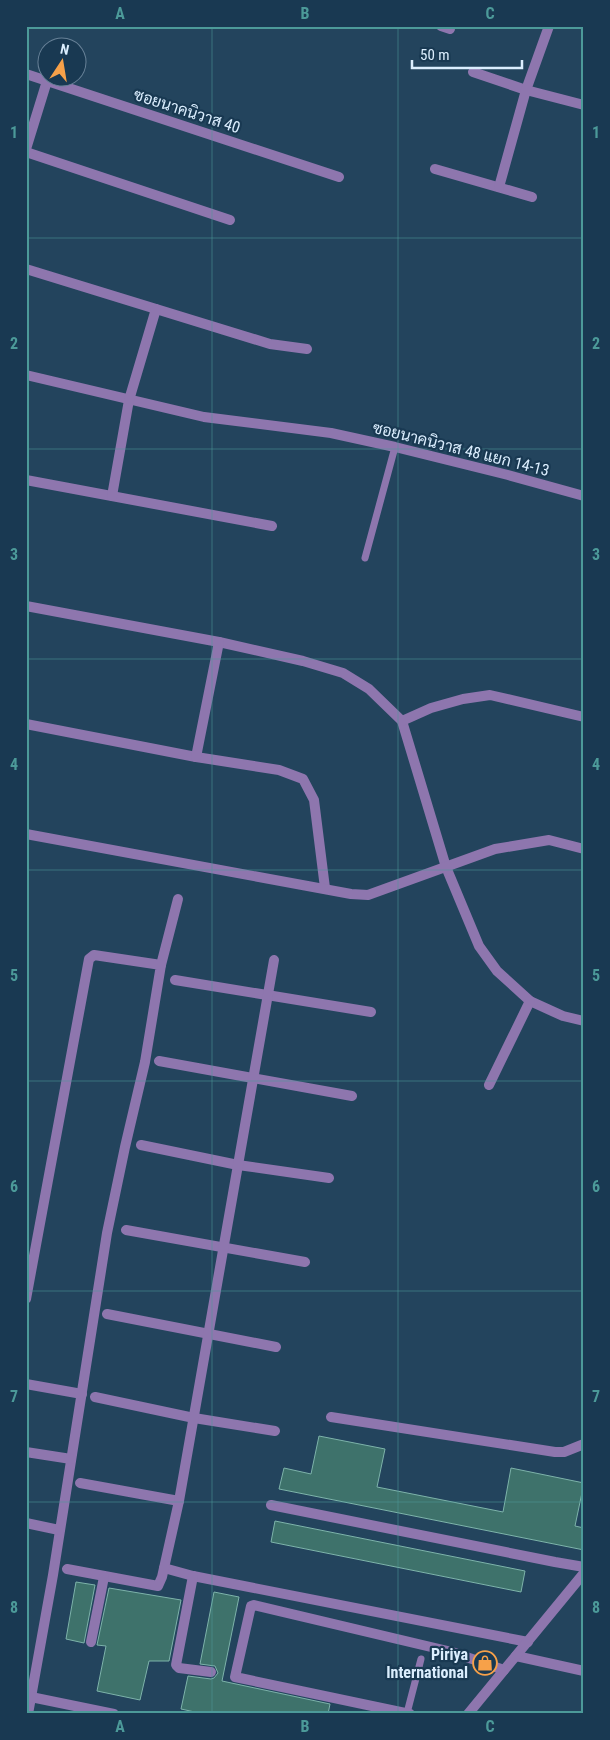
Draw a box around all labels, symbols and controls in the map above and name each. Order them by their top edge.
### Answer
text: A [115,4,125,23]
text: B [301,4,310,23]
text: C [485,4,495,23]
north arrow [38,38,88,88]
scale bar [412,38,522,70]
text: N [59,41,71,58]
text: 50 m [420,46,450,64]
street label: ซอยนาคนิวาส 40 [131,85,243,137]
text: 1 [10,123,18,142]
text: 1 [592,123,600,142]
text: 2 [10,334,18,353]
text: 2 [592,334,600,353]
street label: ซอยนาคนิวาส 48 แยก 14-13 [371,418,551,480]
text: 3 [10,545,18,564]
text: 3 [592,545,600,564]
text: 4 [10,755,18,774]
text: 4 [592,755,600,774]
text: 5 [10,966,18,985]
text: 5 [592,966,600,985]
text: 6 [10,1177,18,1196]
text: 6 [592,1177,600,1196]
text: 7 [10,1387,18,1406]
text: 7 [592,1387,600,1406]
text: 8 [10,1598,18,1617]
text: 8 [592,1598,600,1617]
place label: Piriya International [386,1645,468,1682]
shop icon: Piriya International [472,1650,498,1676]
text: A [115,1717,125,1736]
text: B [301,1717,310,1736]
text: C [485,1717,495,1736]

